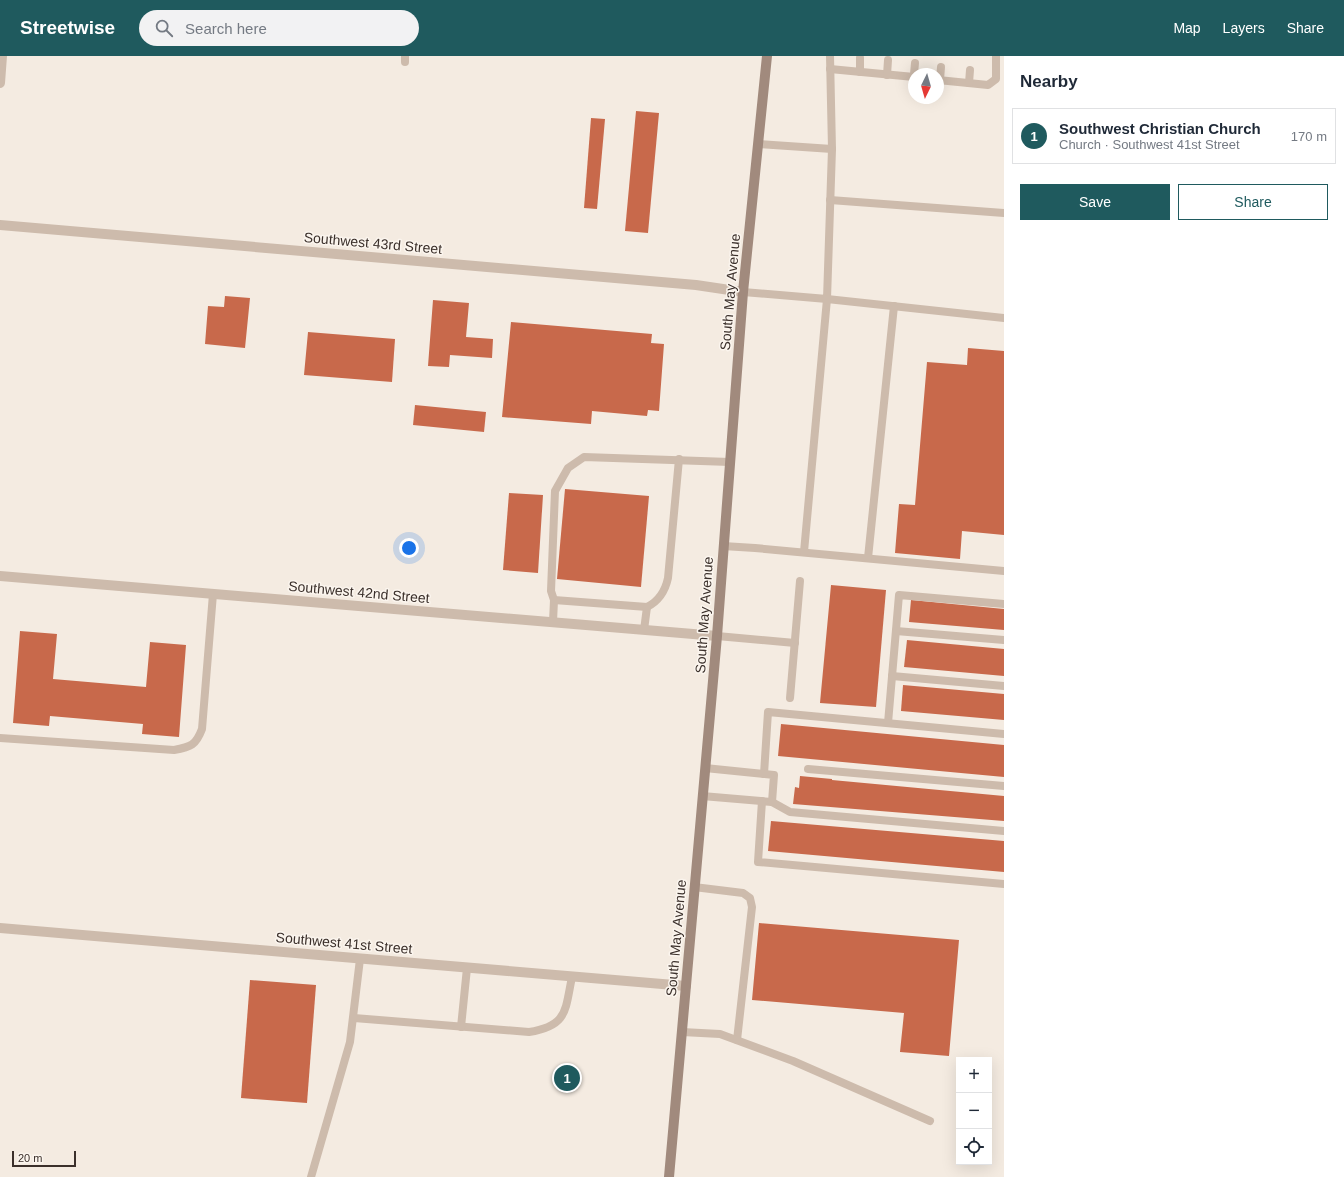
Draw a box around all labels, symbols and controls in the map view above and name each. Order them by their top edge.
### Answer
search box [139,10,419,46]
text: Streetwise [20,17,115,38]
icon: search [153,17,175,39]
text: Search here [185,20,267,37]
text: Map [1173,20,1201,36]
text: Layers [1223,20,1265,36]
text: Share [1287,20,1324,36]
north arrow [908,68,944,104]
text: Nearby [1020,72,1078,91]
text: Southwest Christian Church [1059,120,1261,137]
text: 1 [1030,129,1038,144]
text: 170 m [1291,129,1327,144]
text: Church · Southwest 41st Street [1059,137,1240,152]
button: Save [1020,184,1170,220]
button: Share [1178,184,1328,220]
street label: Southwest 43rd Street [303,229,443,257]
street label: South May Avenue [717,233,743,351]
your location [399,538,419,558]
street label: South May Avenue [692,556,716,674]
street label: Southwest 42nd Street [288,578,430,606]
street label: South May Avenue [663,879,689,997]
street label: Southwest 41st Street [275,929,413,957]
map controls [956,1057,992,1165]
button: + [956,1057,992,1093]
pin: 1 [554,1063,580,1093]
button: − [956,1093,992,1129]
button: locate [956,1129,992,1165]
scale bar [12,1149,76,1168]
text: 20 m [18,1152,42,1164]

